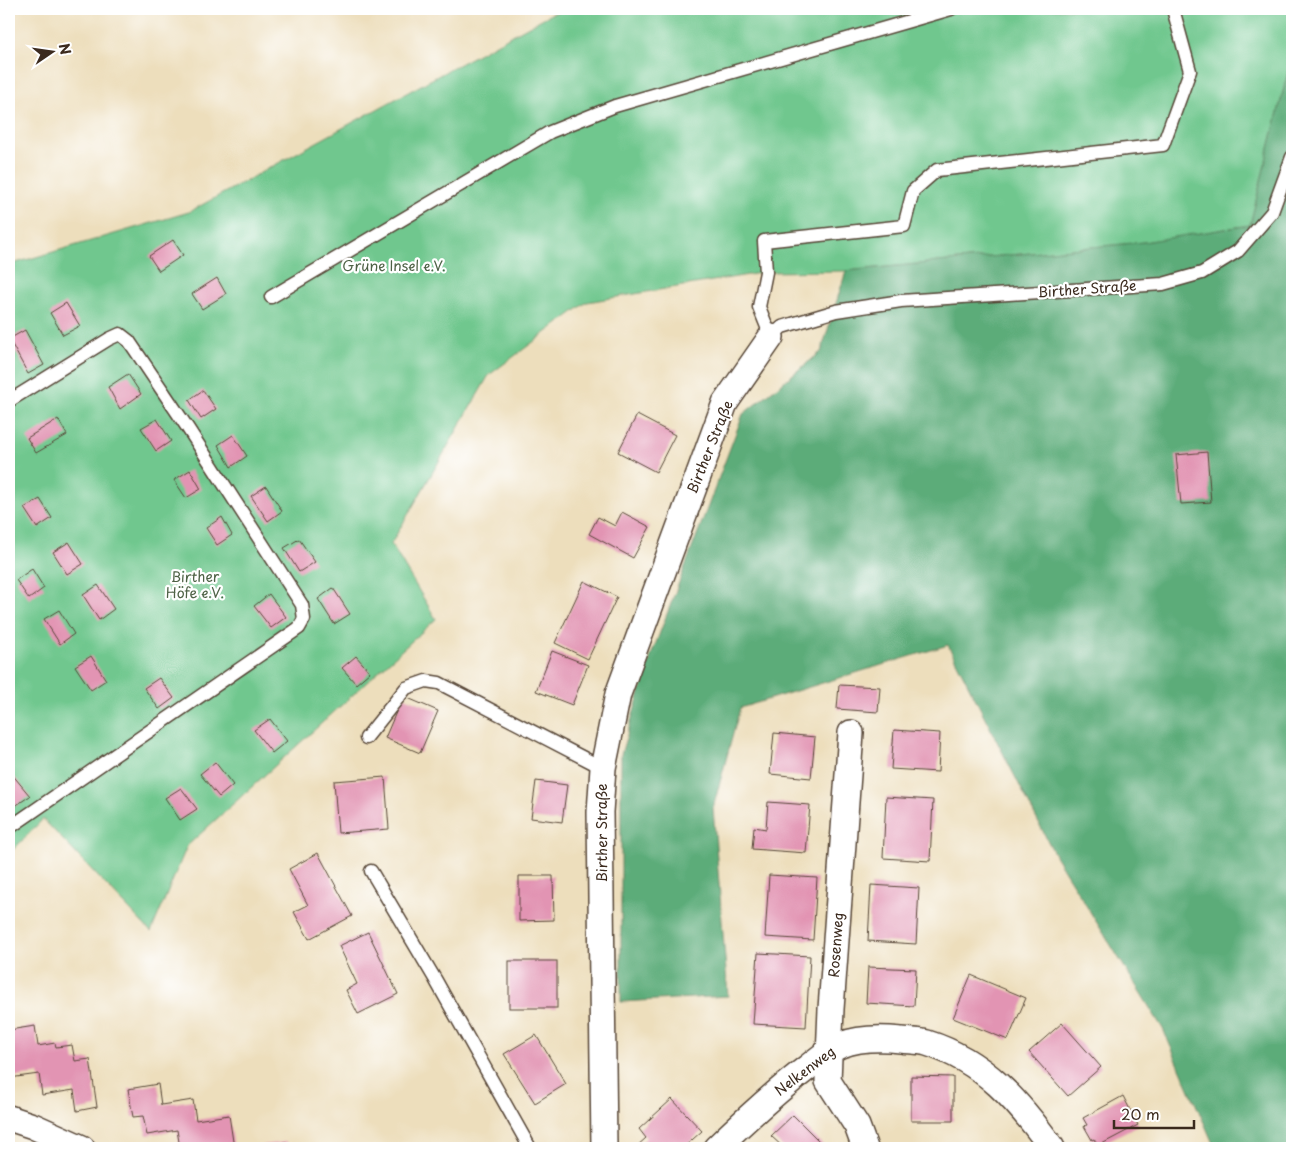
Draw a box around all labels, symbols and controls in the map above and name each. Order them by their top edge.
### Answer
north arrow [28,28,78,78]
text: N [54,41,77,57]
park label: Grüne Insel e.V. [342,255,446,276]
street label: Birther Straße [1037,275,1137,302]
street label: Birther Straße [681,397,738,497]
park label: Birther Höfe e.V. [166,566,224,603]
street label: Birther Straße [591,784,612,882]
street label: Rosenweg [823,912,848,978]
street label: Nelkenweg [770,1041,839,1100]
scale bar [1114,1097,1194,1129]
text: 20 m [1121,1102,1160,1125]

